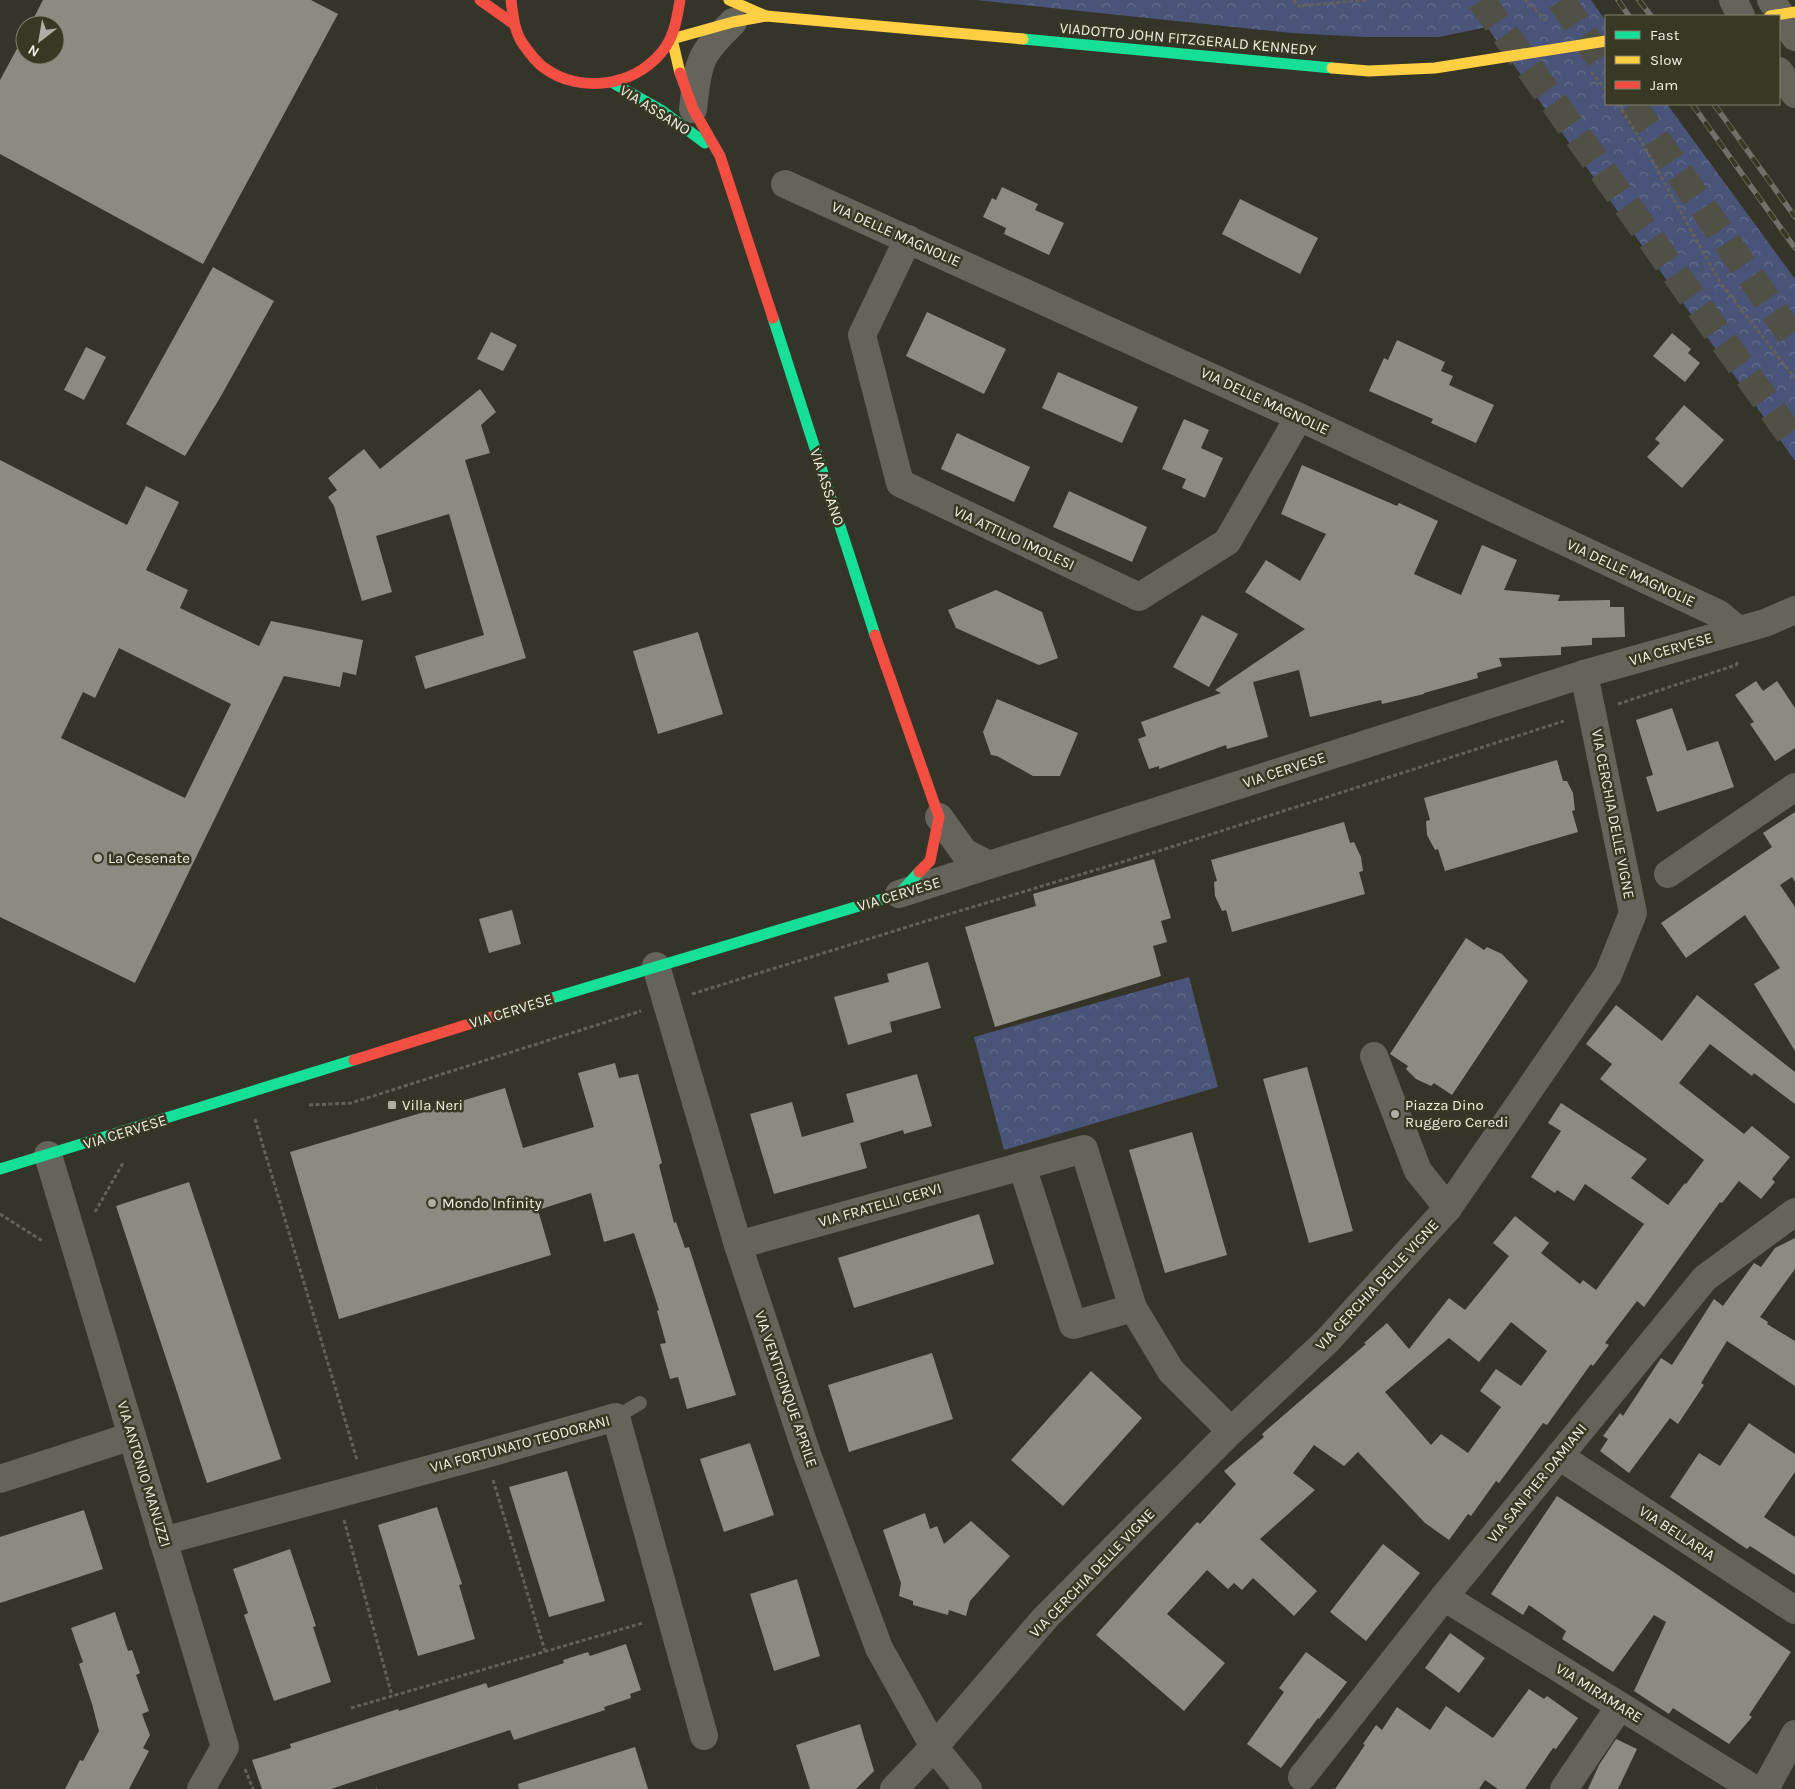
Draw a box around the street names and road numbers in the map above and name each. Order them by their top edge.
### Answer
street label: VIADOTTO JOHN FITZGERALD KENNEDY [1059,19,1318,59]
street label: VIA ASSANO [616,81,694,139]
street label: VIA DELLE MAGNOLIE [829,197,963,271]
street label: VIA DELLE MAGNOLIE [1198,363,1332,439]
street label: VIA ASSANO [806,446,848,528]
street label: VIA ATTILIO IMOLESI [950,502,1078,574]
street label: VIA DELLE MAGNOLIE [1564,535,1698,611]
street label: VIA CERVESE [1627,628,1715,670]
street label: VIA CERCHIA DELLE VIGNE [1588,728,1638,900]
street label: VIA CERVESE [1240,748,1328,792]
street label: VIA CERVESE [855,873,943,915]
street label: VIA CERVESE [467,990,555,1032]
street label: VIA CERVESE [81,1111,169,1153]
street label: VIA FRATELLI CERVI [816,1179,944,1231]
street label: VIA CERCHIA DELLE VIGNE [1312,1216,1442,1354]
street label: VIA VENTICINQUE APRILE [751,1308,821,1470]
street label: VIA ANTONIO MANUZZI [113,1399,175,1549]
street label: VIA FORTUNATO TEODORANI [428,1411,612,1477]
street label: VIA SAN PIER DAMIANI [1483,1420,1591,1546]
street label: VIA BELLARIA [1636,1502,1719,1565]
street label: VIA CERCHIA DELLE VIGNE [1026,1505,1158,1641]
street label: VIA MIRAMARE [1552,1659,1646,1727]

